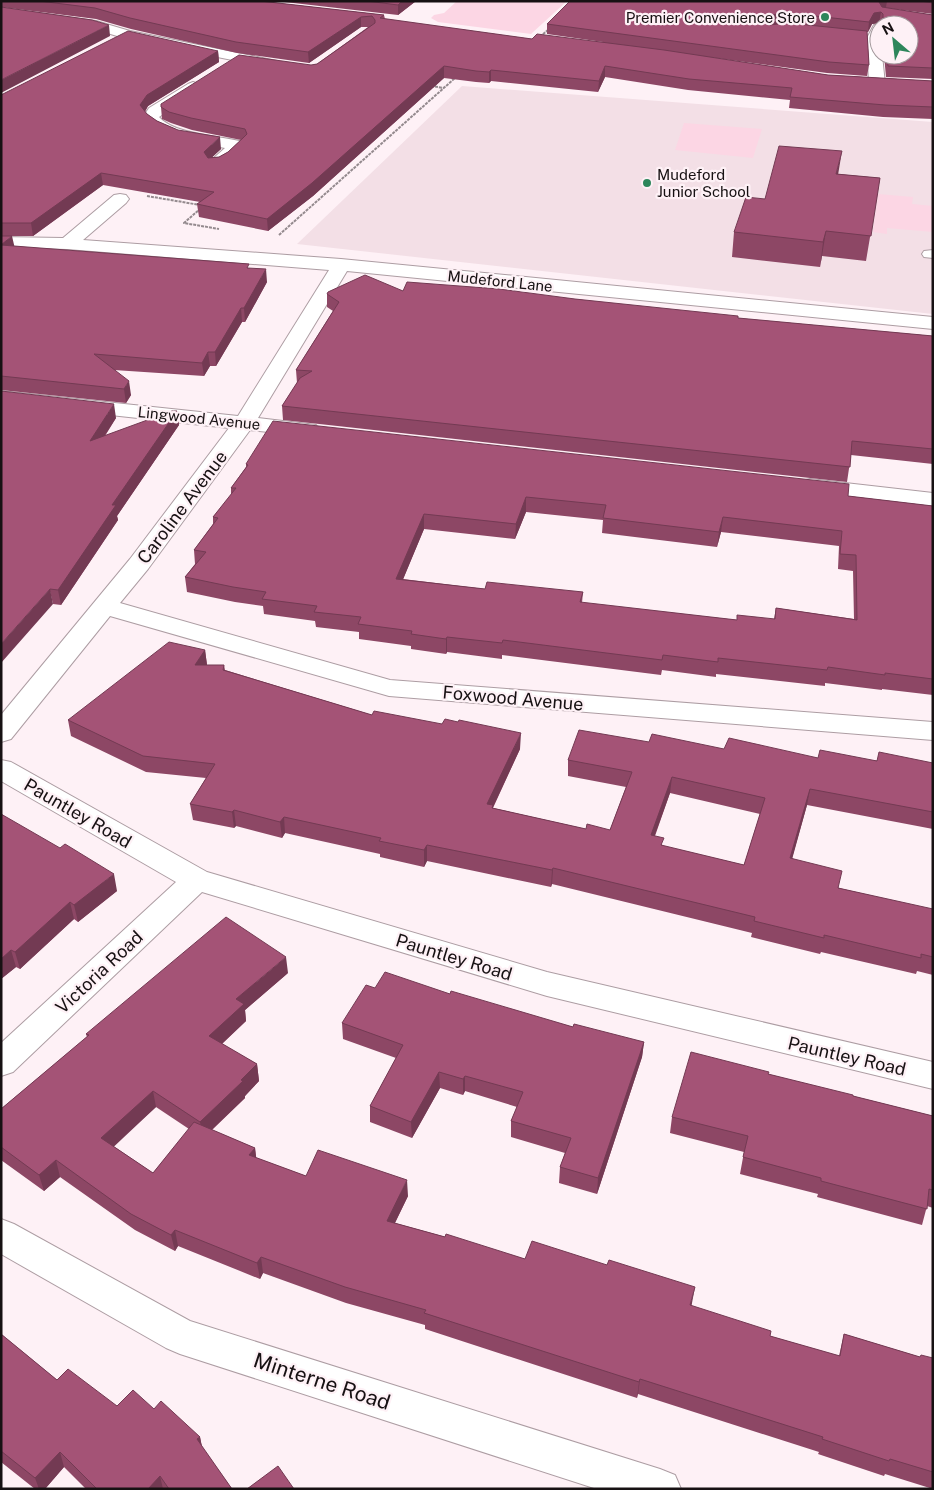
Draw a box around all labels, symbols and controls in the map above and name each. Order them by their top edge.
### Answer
place label: Premier Convenience Store [626,9,815,26]
marker: Premier Convenience Store [819,11,831,23]
north arrow [869,15,919,65]
text: N [879,19,896,38]
place label: Mudeford Junior School [657,166,750,200]
marker: Mudeford Junior School [641,177,653,189]
street label: Mudeford Lane [447,267,553,295]
street label: Lingwood Avenue [137,403,261,433]
street label: Caroline Avenue [133,446,231,568]
street label: Foxwood Avenue [442,681,584,715]
street label: Pauntley Road [21,774,135,852]
street label: Victoria Road [51,926,147,1018]
street label: Pauntley Road [393,929,515,985]
street label: Pauntley Road [786,1032,908,1080]
street label: Minterne Road [250,1347,394,1415]

